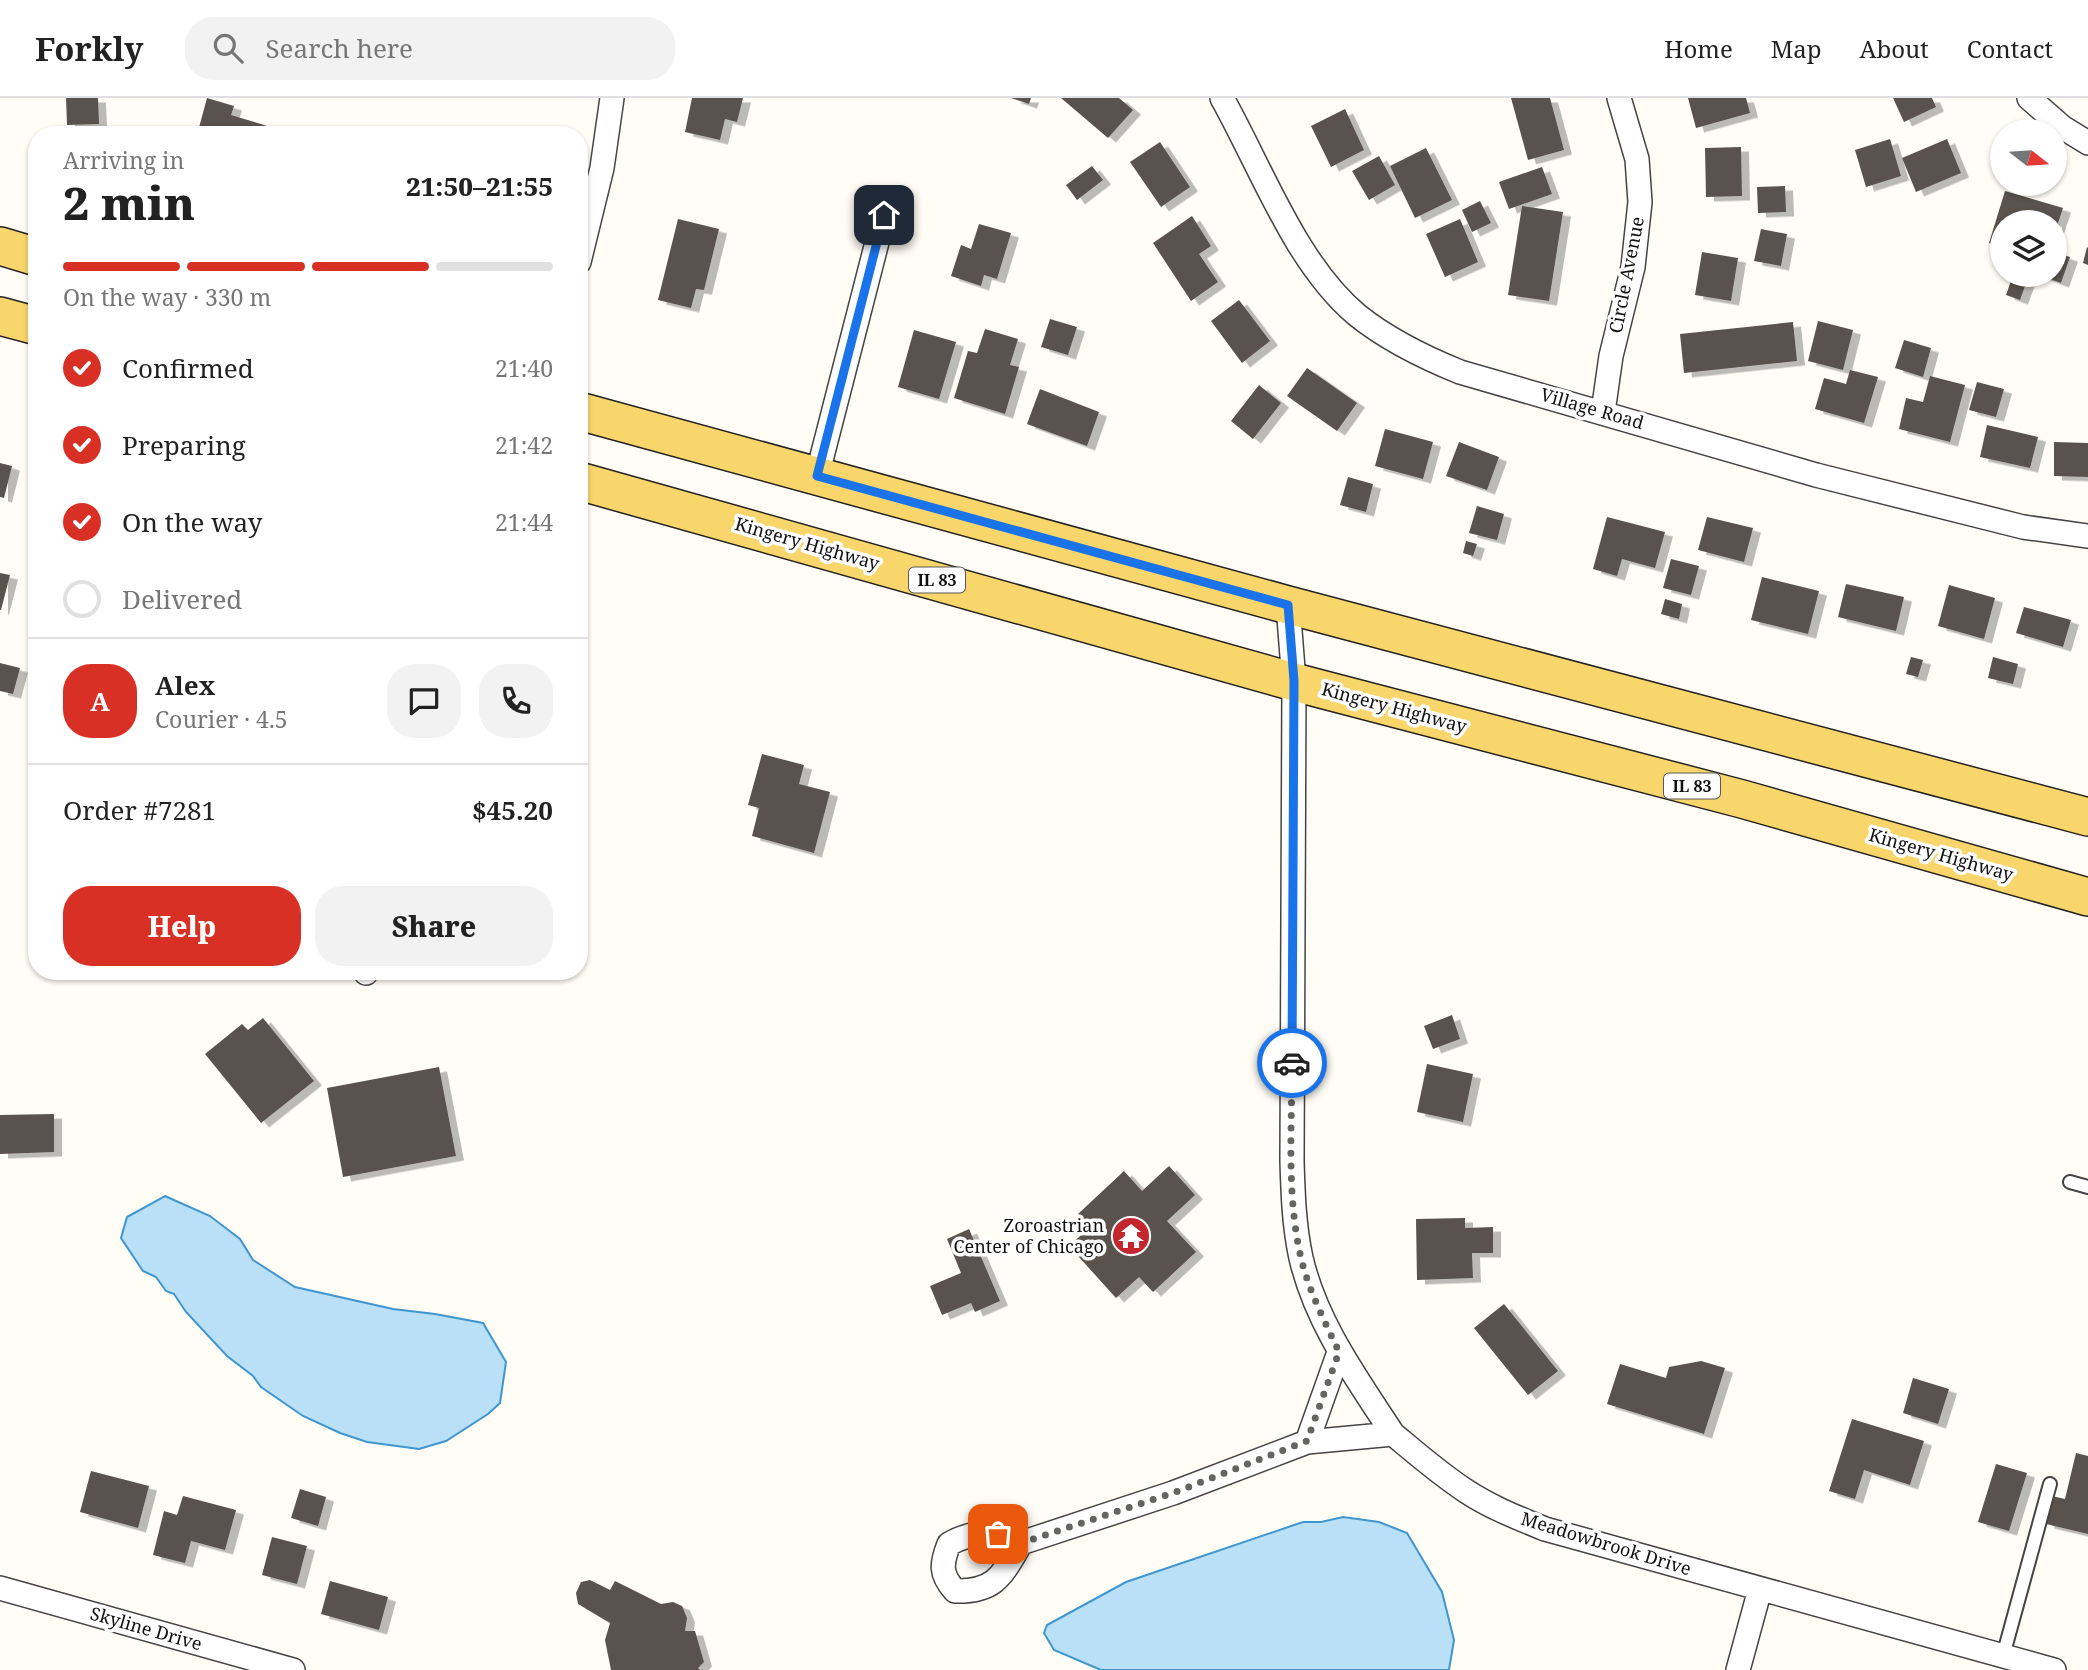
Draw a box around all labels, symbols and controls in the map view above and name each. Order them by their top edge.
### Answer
search box [185,17,675,80]
text: Forkly [35,26,143,71]
icon: search [209,29,247,67]
text: Search here [265,30,413,66]
text: Home [1664,32,1733,65]
text: Map [1771,32,1822,65]
text: About [1860,32,1929,65]
text: Contact [1967,32,2053,65]
north arrow [1990,119,2067,196]
map controls [1990,119,2067,287]
text: Arriving in [63,144,184,176]
text: 21:50–21:55 [406,168,553,204]
text: 2 min [63,171,195,233]
pin [854,185,914,245]
icon: home [865,196,903,234]
button: layers [1990,210,2067,287]
street label: Circle Avenue [1603,214,1649,335]
text: On the way · 330 m [63,281,271,313]
icon: check [63,349,101,387]
text: Confirmed [122,350,254,386]
text: 21:40 [495,352,553,384]
street label: Village Road [1538,382,1647,434]
icon: check [63,426,101,464]
text: Preparing [122,427,246,463]
text: 21:42 [495,429,553,461]
icon: check [63,503,101,541]
text: On the way [122,504,262,540]
text: 21:44 [495,506,553,538]
street label: Kingery Highway [732,511,883,575]
road number: IL 83 [909,568,965,593]
text: Delivered [122,581,242,617]
button: chat [387,664,461,738]
button: phone [479,664,553,738]
text: Alex [155,667,215,703]
street label: Kingery Highway [1319,676,1470,738]
text: A [90,683,110,719]
text: Courier · 4.5 [155,703,288,735]
road number: IL 83 [1664,774,1720,799]
text: Order #7281 [63,792,216,828]
text: $45.20 [472,792,553,828]
street label: Kingery Highway [1866,822,2017,886]
button: Help [63,886,301,966]
button: Share [315,886,553,966]
courier [1257,1028,1327,1098]
icon: car [1273,1044,1311,1082]
place label: Zoroastrian Center of Chicago [954,1213,1104,1258]
temple icon: Zoroastrian Center of Chicago [1110,1215,1152,1257]
pin [968,1504,1028,1564]
street label: Meadowbrook Drive [1518,1506,1694,1580]
icon: bag [979,1515,1017,1553]
street label: Skyline Drive [88,1601,205,1655]

